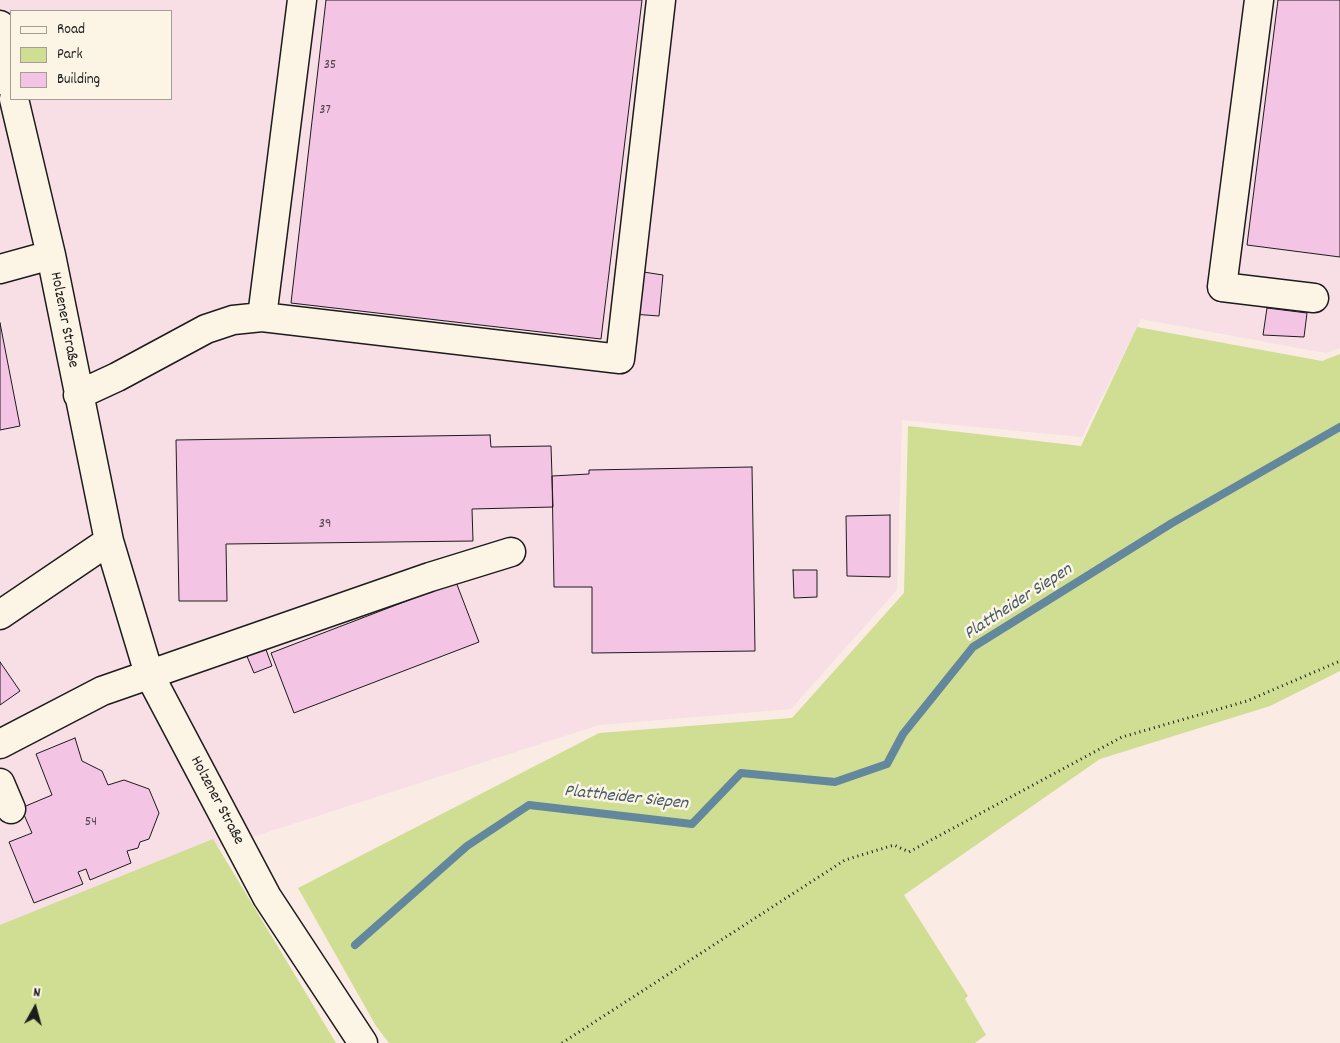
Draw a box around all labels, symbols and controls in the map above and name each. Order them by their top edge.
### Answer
legend [10,10,172,100]
text: Road [57,19,85,41]
text: Park [57,44,83,66]
house number: 35 [324,58,336,74]
text: Building [57,69,100,91]
house number: 37 [319,103,331,119]
street label: Holzener Straße [44,270,82,370]
house number: 39 [319,517,331,533]
water label: Plattheider Siepen [961,560,1077,646]
street label: Holzener Straße [185,754,247,848]
water label: Plattheider Siepen [563,782,689,816]
house number: 54 [85,815,97,831]
north arrow [10,983,60,1033]
text: N [32,983,41,1003]

